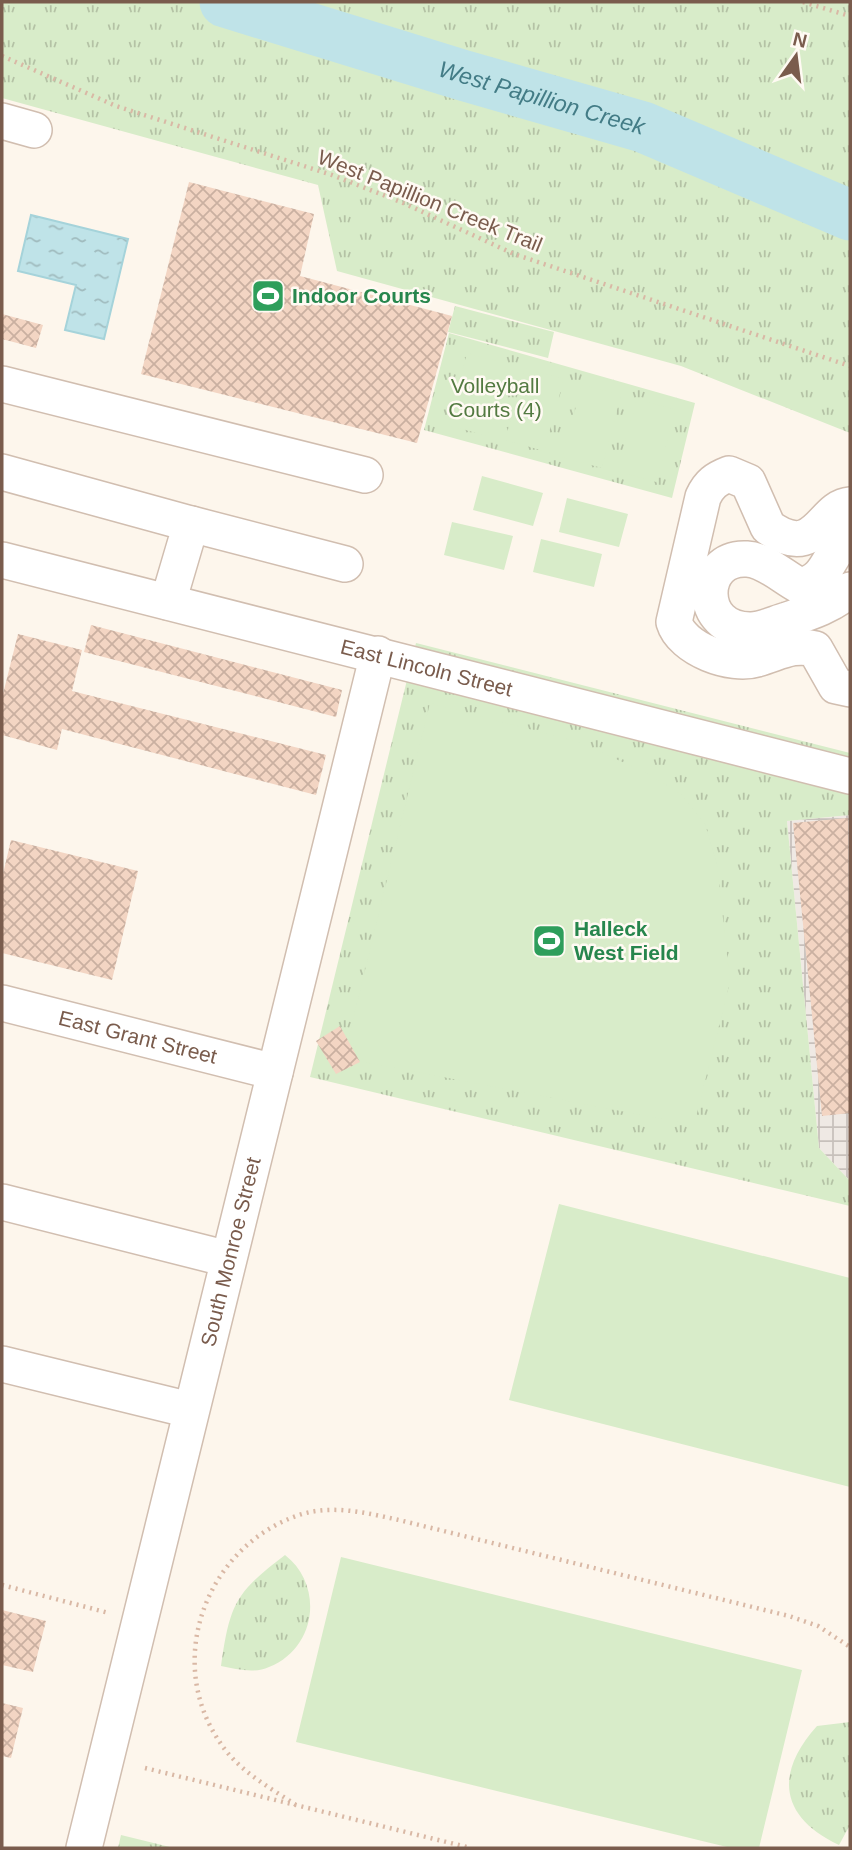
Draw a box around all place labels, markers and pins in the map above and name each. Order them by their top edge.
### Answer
sports icon: Indoor Courts [249,277,287,315]
place label: Indoor Courts [292,284,431,307]
place label: Halleck West Field [574,917,679,964]
sports icon: Halleck West Field [530,922,568,960]

